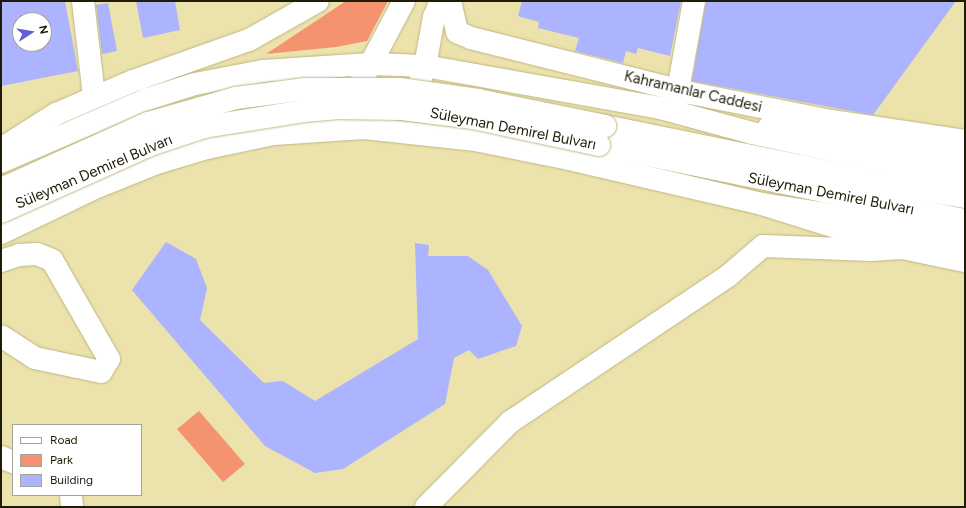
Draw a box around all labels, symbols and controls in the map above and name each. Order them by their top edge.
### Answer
north arrow [12,12,52,52]
text: N [36,24,50,35]
street label: Kahramanlar Caddesi [622,67,764,117]
street label: Süleyman Demirel Bulvarı [428,104,598,154]
street label: Süleyman Demirel Bulvarı [13,131,175,213]
street label: Süleyman Demirel Bulvarı [746,169,916,219]
legend [12,424,142,496]
text: Road [50,433,78,447]
text: Park [50,453,73,467]
text: Building [50,473,93,487]

